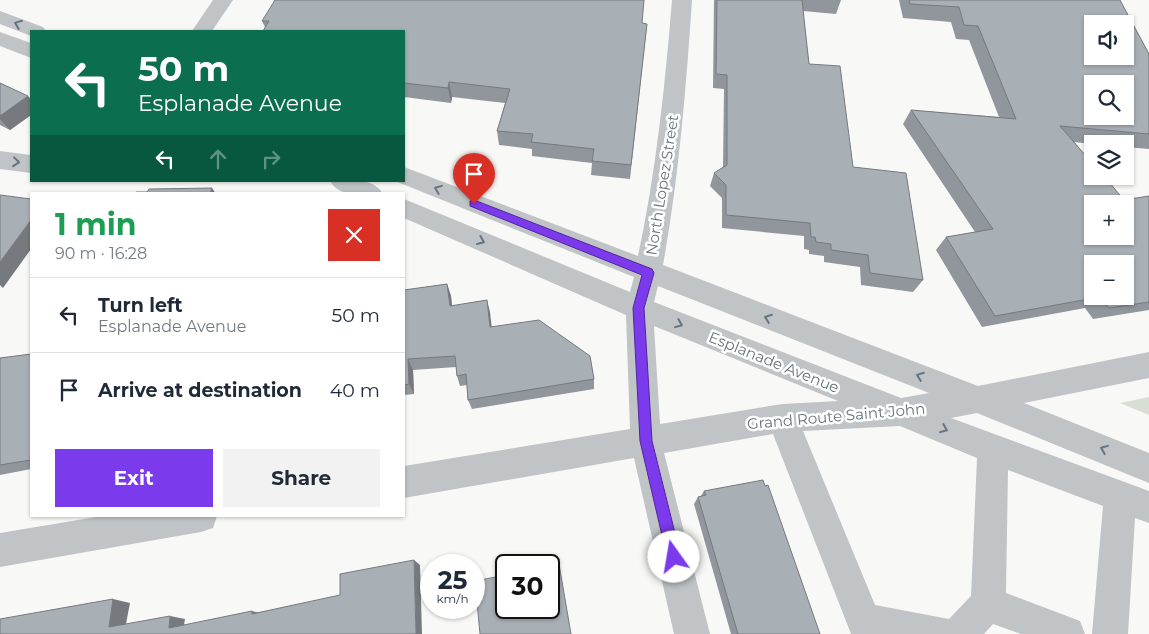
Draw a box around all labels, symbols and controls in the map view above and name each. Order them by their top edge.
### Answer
map controls [1084,15,1134,305]
button: sound [1084,15,1134,65]
one-way arrow [14,20,23,30]
text: 50 m [138,47,229,90]
icon: left [55,50,120,115]
button: search [1084,75,1134,125]
text: Esplanade Avenue [138,90,342,117]
street label: North Lopez Street [641,113,683,257]
button: layers [1084,135,1134,185]
icon: left [151,145,179,173]
icon: ahead [204,145,232,173]
icon: right [257,145,285,173]
pin [453,153,495,204]
one-way arrow [12,156,20,167]
icon: arrive [460,160,488,188]
one-way arrow [434,185,443,196]
button: + [1084,195,1134,245]
text: 1 min [55,206,136,243]
button: close [328,209,380,261]
one-way arrow [476,234,485,245]
text: 90 m · 16:28 [55,244,147,263]
button: − [1084,255,1134,305]
text: Turn left [98,294,183,317]
icon: left [55,301,83,329]
text: 50 m [332,304,380,327]
one-way arrow [765,314,773,324]
text: Esplanade Avenue [98,317,246,336]
one-way arrow [674,318,683,328]
street label: Esplanade Avenue [706,327,842,397]
one-way arrow [916,372,925,383]
icon: arrive [55,376,83,404]
text: Arrive at destination [98,379,302,402]
text: 40 m [330,379,380,402]
street label: Grand Route Saint John [746,399,926,433]
one-way arrow [939,423,948,434]
one-way arrow [1100,445,1109,456]
button: Exit [55,449,213,507]
button: Share [223,449,380,507]
position arrow [647,530,699,582]
speed limit sign: 30 [495,554,560,619]
text: 25 [438,565,467,595]
text: km/h [436,591,469,606]

